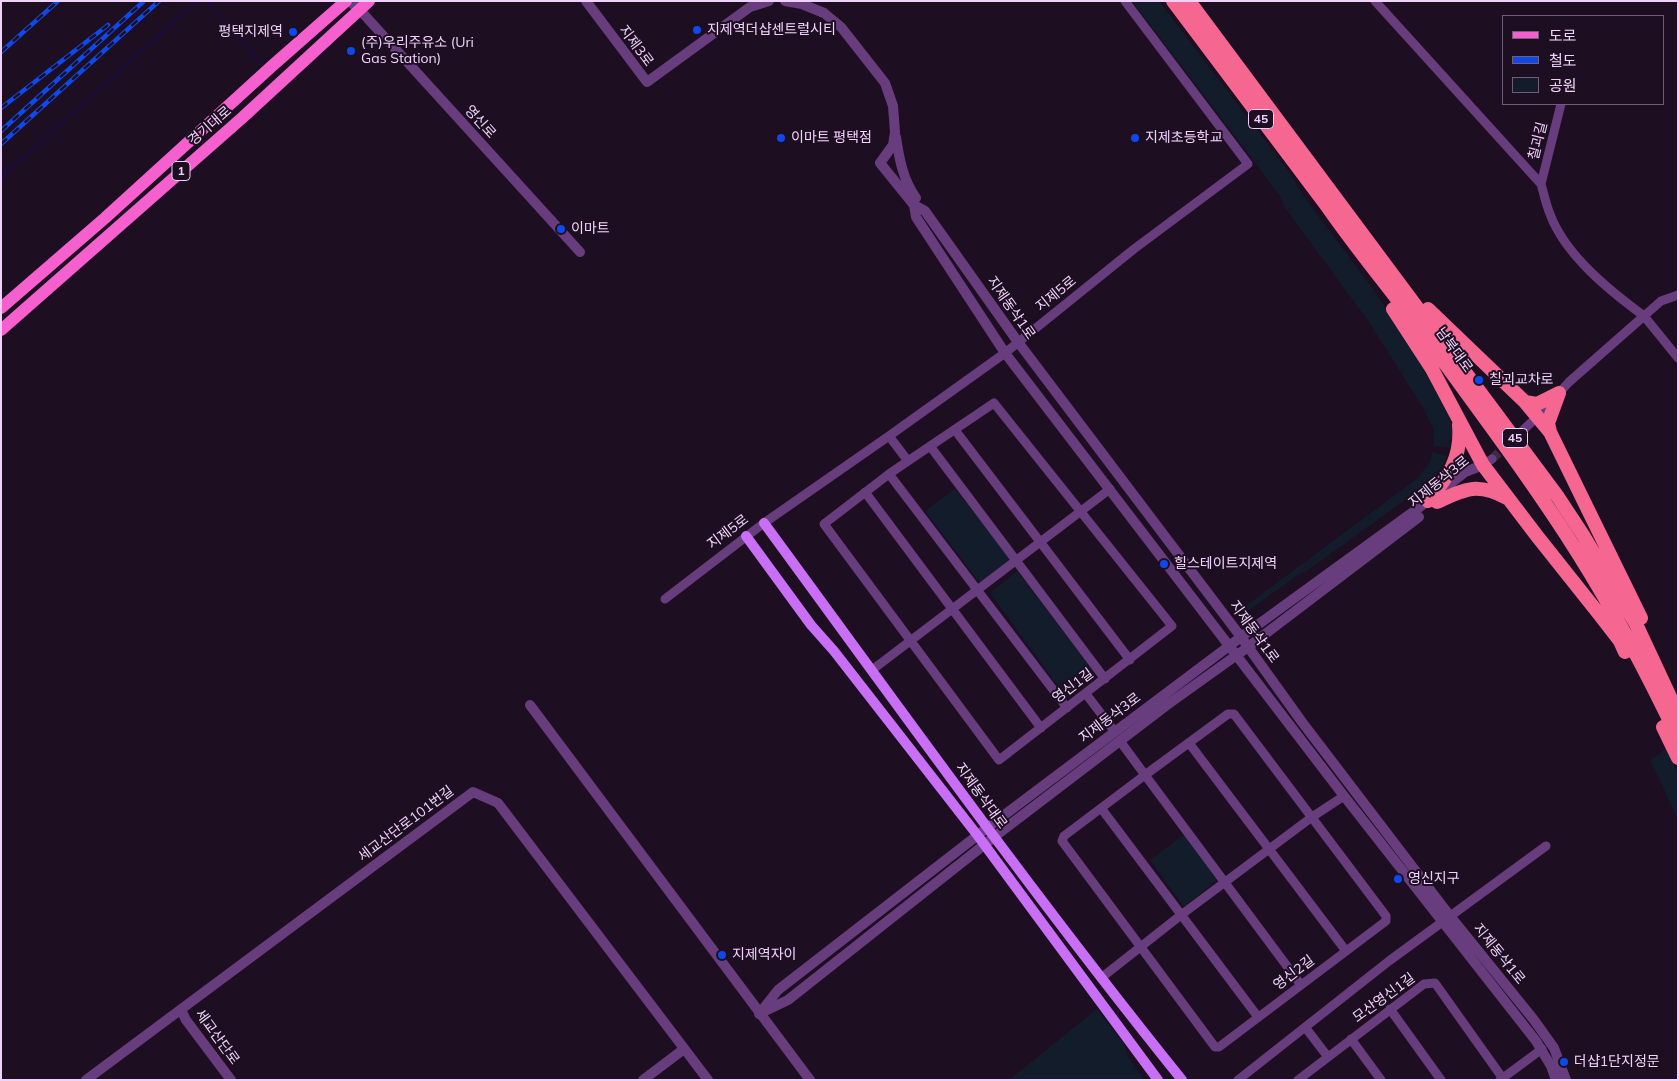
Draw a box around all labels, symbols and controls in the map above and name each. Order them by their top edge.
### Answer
legend [1502,15,1664,105]
street label: 지제3로 [615,22,657,70]
place label: 지제역더샵센트럴시티 [707,22,836,38]
place label: 평택지제역 [219,24,283,40]
marker: 지제역더샵센트럴시티 [691,24,703,36]
marker: 평택지제역 [287,26,299,38]
text: 도로 [1549,26,1577,45]
place label: (주)우리주유소 (Uri Gas Station) [361,35,474,68]
marker: (주)우리주유소 (Uri Gas Station) [345,45,357,57]
text: 철도 [1549,51,1577,70]
text: 공원 [1549,76,1577,95]
street label: 영신로 [461,102,499,142]
street label: 경기대로 [185,103,235,149]
road number: 45 [1248,110,1274,128]
street label: 칠괴길 [1525,120,1551,162]
place label: 이마트 평택점 [791,130,872,146]
place label: 지제초등학교 [1145,130,1222,146]
marker: 이마트 평택점 [775,132,787,144]
marker: 지제초등학교 [1129,132,1141,144]
road number: 1 [172,162,190,180]
place label: 이마트 [571,221,610,237]
marker: 이마트 [555,223,567,235]
street label: 지제동삭1로 [983,273,1039,343]
street label: 지제5로 [1032,273,1080,315]
street label: 남북대로 [1432,324,1476,376]
place label: 칠괴교차로 [1489,372,1553,388]
marker: 칠괴교차로 [1473,374,1485,386]
road number: 45 [1502,428,1528,448]
street label: 지제동삭3로 [1405,453,1473,511]
street label: 지제5로 [704,511,752,553]
place label: 힐스테이트지제역 [1174,556,1277,572]
marker: 힐스테이트지제역 [1158,558,1170,570]
street label: 지제동삭1로 [1226,598,1282,666]
street label: 영신1길 [1049,665,1097,707]
street label: 지제동삭3로 [1076,689,1144,747]
street label: 지제동삭대로 [951,760,1011,832]
street label: 세교산단로101번길 [355,783,457,865]
place label: 영신지구 [1408,871,1460,887]
marker: 영신지구 [1392,873,1404,885]
street label: 지제동삭1로 [1470,920,1528,988]
place label: 지제역자이 [732,947,796,963]
marker: 지제역자이 [716,949,728,961]
street label: 영신2길 [1270,952,1318,994]
street label: 모산영신1길 [1350,970,1418,1026]
street label: 세교산단로 [191,1006,243,1068]
place label: 더샵1단지정문 [1574,1054,1660,1070]
marker: 더샵1단지정문 [1558,1056,1570,1068]

